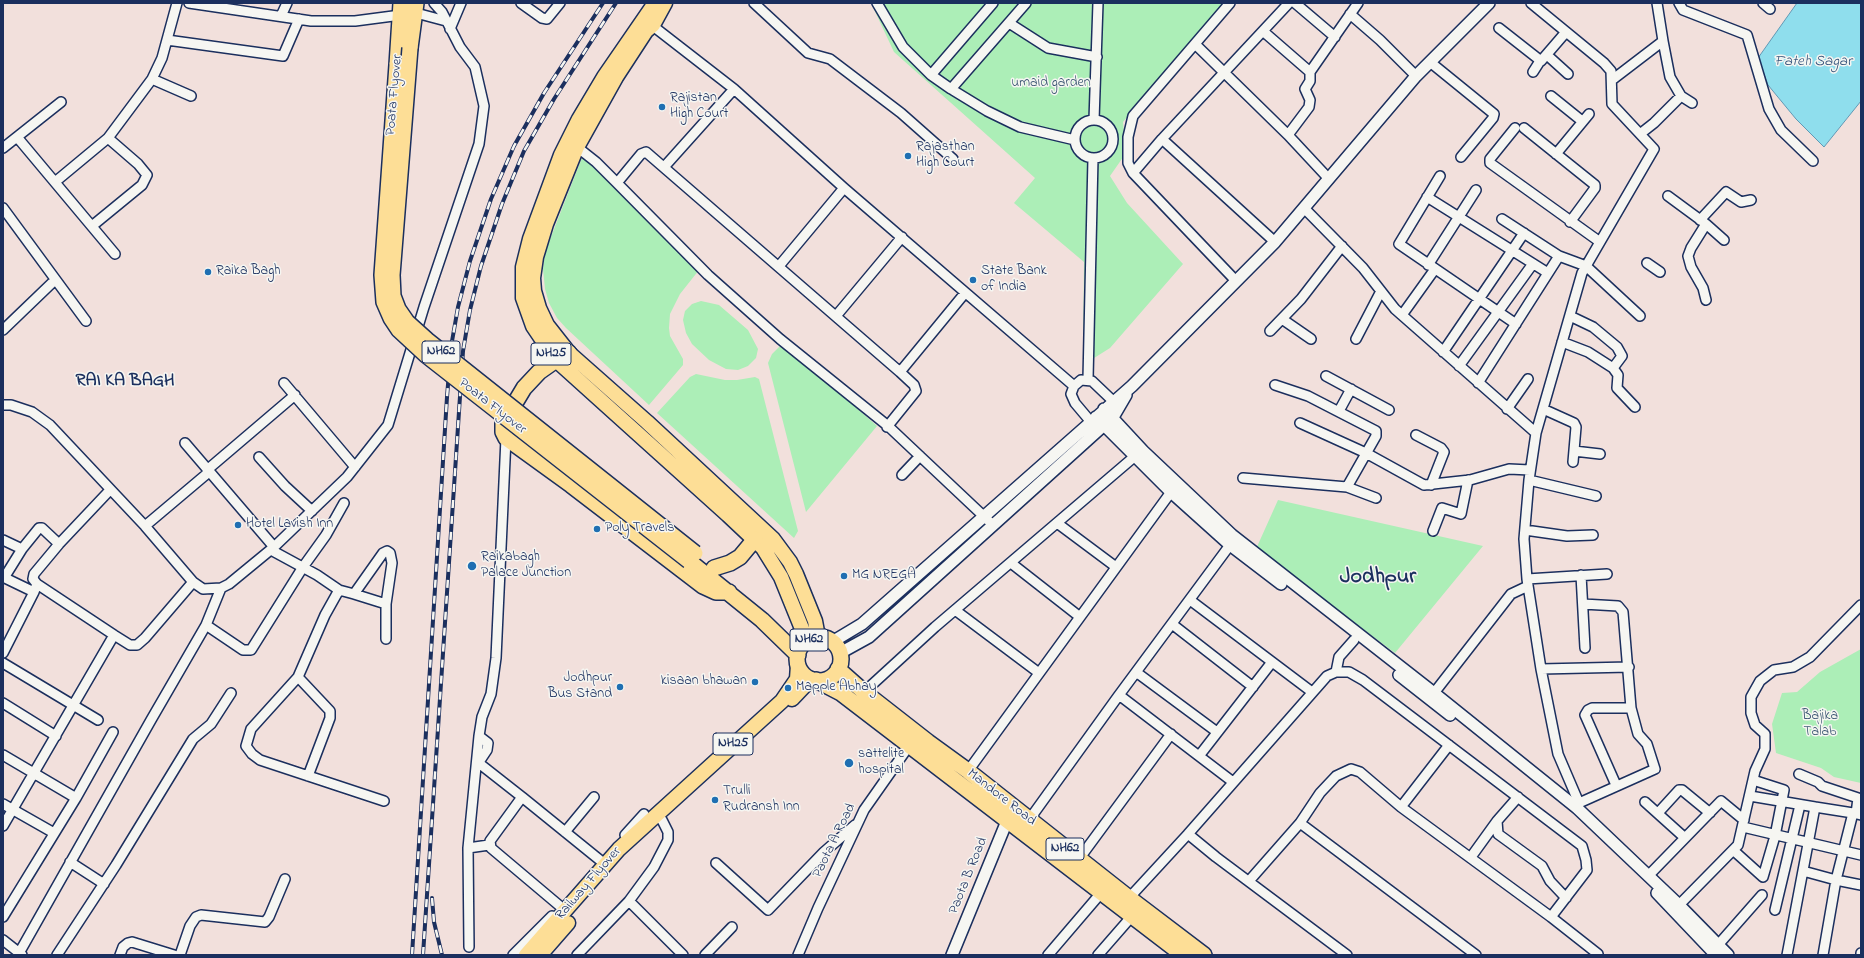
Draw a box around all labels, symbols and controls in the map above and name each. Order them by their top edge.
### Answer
street label: Poata Flyover [383,54,407,136]
water label: Fateh Sagar [1774,54,1852,72]
park label: umaid garden [1011,76,1091,92]
place label: Rajistan High Court [670,91,729,124]
marker: Rajistan High Court [657,102,667,112]
place label: Rajasthan High Court [916,140,975,172]
marker: Rajasthan High Court [903,151,913,161]
place label: Raika Bagh [216,264,280,280]
place label: State Bank of India [981,264,1047,296]
marker: Raika Bagh [203,267,213,277]
marker: State Bank of India [968,275,978,285]
road number: NH62 [422,341,460,363]
road number: NH25 [531,343,571,365]
district label: RAI KA BAGH [75,371,175,393]
street label: Poata Flyover [455,375,529,439]
place label: Hotel Lavish Inn [246,517,333,533]
marker: Hotel Lavish Inn [233,520,243,530]
place label: Poly Travels [605,521,674,537]
marker: Poly Travels [592,524,602,534]
place label: Raikabagh Palace Junction [481,550,571,582]
marker: Raikabagh Palace Junction [466,560,478,572]
district label: Jodhpur [1340,565,1416,591]
place label: MG NREGA [852,568,916,584]
marker: MG NREGA [839,571,849,581]
road number: NH62 [790,629,828,651]
place label: Jodhpur Bus Stand [548,671,612,704]
place label: kisaan bhawan [661,674,747,690]
marker: kisaan bhawan [750,677,760,687]
place label: Mapple Abhay [796,680,877,696]
marker: Jodhpur Bus Stand [615,682,625,692]
marker: Mapple Abhay [783,683,793,693]
park label: Bajika Talab [1802,709,1838,742]
road number: NH25 [713,733,753,755]
place label: sattelite hospital [858,747,904,780]
marker: sattelite hospital [843,757,855,769]
street label: Mandore Road [963,766,1039,830]
place label: Trulli Rudransh Inn [723,784,800,816]
marker: Trulli Rudransh Inn [710,795,720,805]
street label: Paota A Road [810,801,860,881]
street label: Paota B Road [946,835,992,917]
road number: NH62 [1046,838,1084,860]
street label: Railway Flyover [553,844,625,924]

